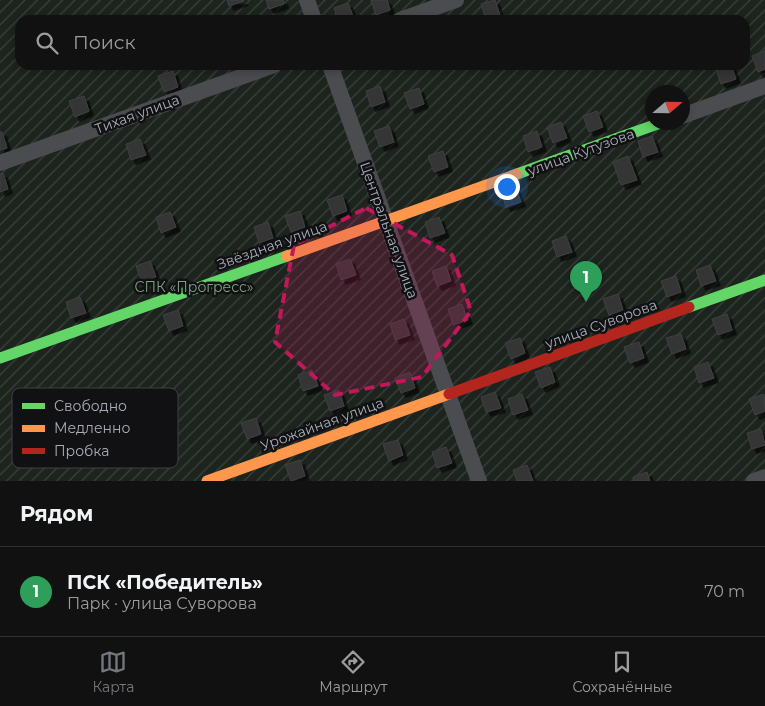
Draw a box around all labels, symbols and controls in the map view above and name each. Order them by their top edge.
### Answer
search box [15,15,750,70]
icon: search [33,29,61,57]
text: Поиск [73,31,136,54]
north arrow [645,85,690,130]
street label: Тихая улица [92,90,182,138]
street label: улица Кутузова [524,124,637,180]
street label: Центральная улица [356,159,422,301]
your location [494,174,520,200]
street label: Звёздная улица [214,217,330,273]
pin: 1 [570,261,602,302]
park label: СПК «Прогресс» [134,278,254,296]
street label: улица Суворова [542,295,659,353]
legend [12,388,178,468]
street label: Урожайная улица [258,393,386,455]
text: Свободно [54,397,127,415]
text: Медленно [54,419,130,437]
text: Пробка [54,442,109,460]
text: Рядом [20,501,93,526]
text: ПСК «Победитель» [67,571,263,594]
text: 1 [33,582,39,601]
text: 70 m [704,582,745,601]
text: Парк · улица Суворова [67,594,257,613]
tab: Карта [92,648,134,696]
tab: Маршрут [319,648,387,696]
tab: Сохранённые [572,648,672,696]

